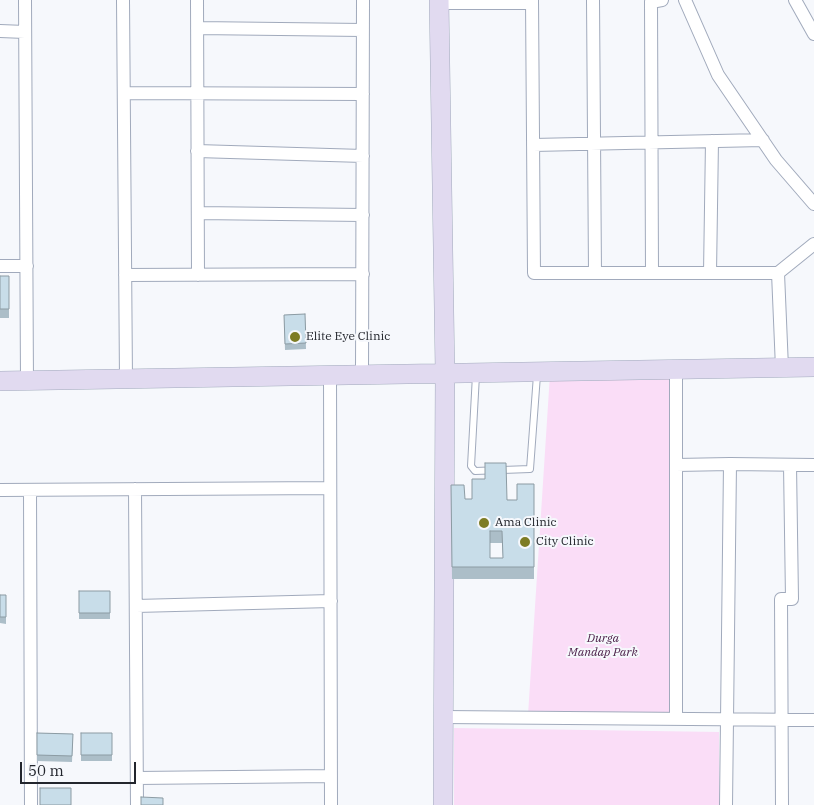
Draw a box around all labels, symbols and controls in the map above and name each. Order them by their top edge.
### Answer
marker: Elite Eye Clinic [288,330,302,344]
place label: Elite Eye Clinic [306,330,391,344]
marker: Ama Clinic [477,516,491,530]
place label: Ama Clinic [495,516,557,530]
marker: City Clinic [518,535,532,549]
place label: City Clinic [536,535,594,549]
park label: Durga Mandap Park [568,632,638,660]
scale bar [22,752,139,784]
text: 50 m [28,761,64,780]

